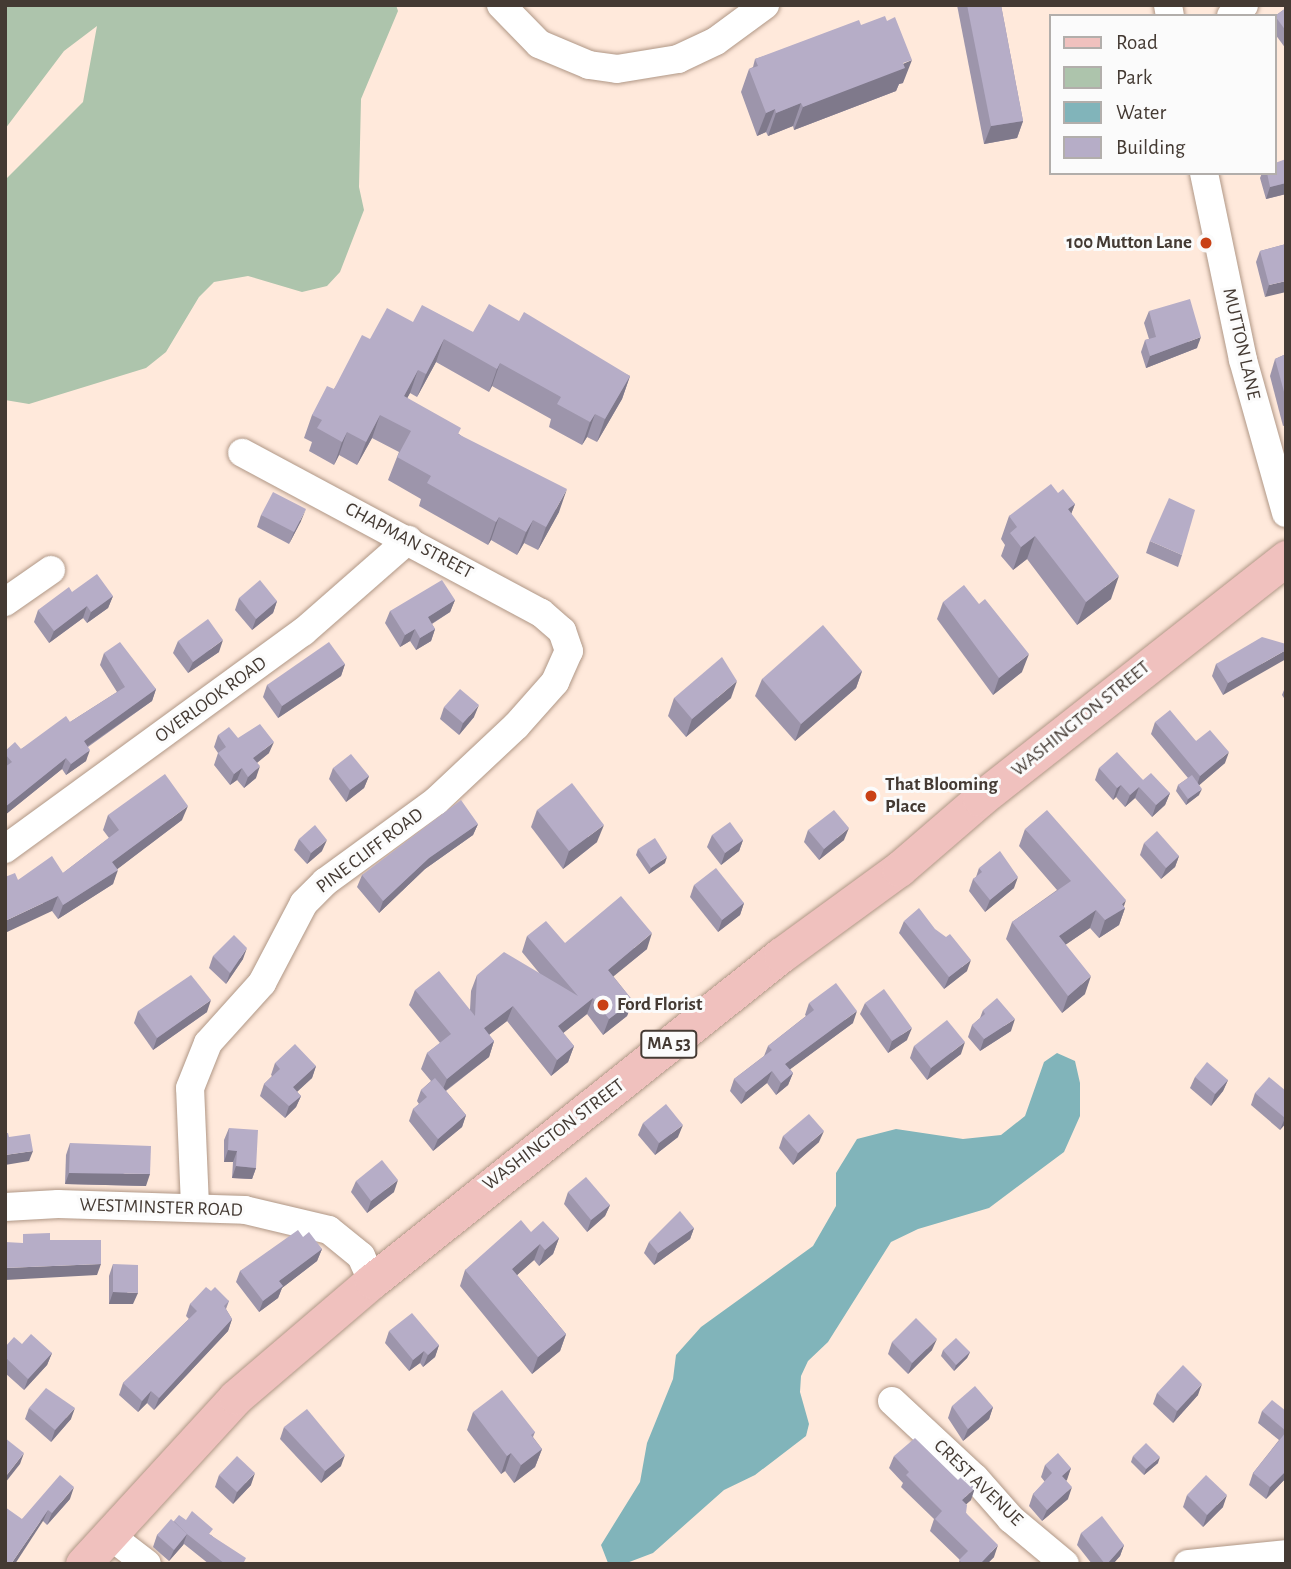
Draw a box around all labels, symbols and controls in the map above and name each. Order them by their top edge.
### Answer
legend [1050,14,1277,175]
text: Road [1116,32,1158,53]
text: Park [1116,67,1152,88]
text: Water [1116,102,1166,123]
text: Building [1116,137,1185,158]
place label: 100 Mutton Lane [1067,232,1192,254]
marker: 100 Mutton Lane [1198,235,1214,251]
street label: MUTTON LANE [1217,286,1265,402]
street label: CHAPMAN STREET [341,498,477,584]
street label: OVERLOOK ROAD [151,652,271,748]
street label: WASHINGTON STREET [1007,656,1155,782]
place label: That Blooming Place [885,774,998,818]
marker: That Blooming Place [863,788,879,804]
street label: PINE CLIFF ROAD [312,803,428,899]
place label: Ford Florist [617,994,702,1016]
marker: Ford Florist [595,997,611,1013]
road number: MA 53 [639,1030,699,1058]
street label: WASHINGTON STREET [479,1074,629,1196]
street label: WESTMINSTER ROAD [79,1194,243,1222]
street label: CREST AVENUE [929,1435,1027,1531]

